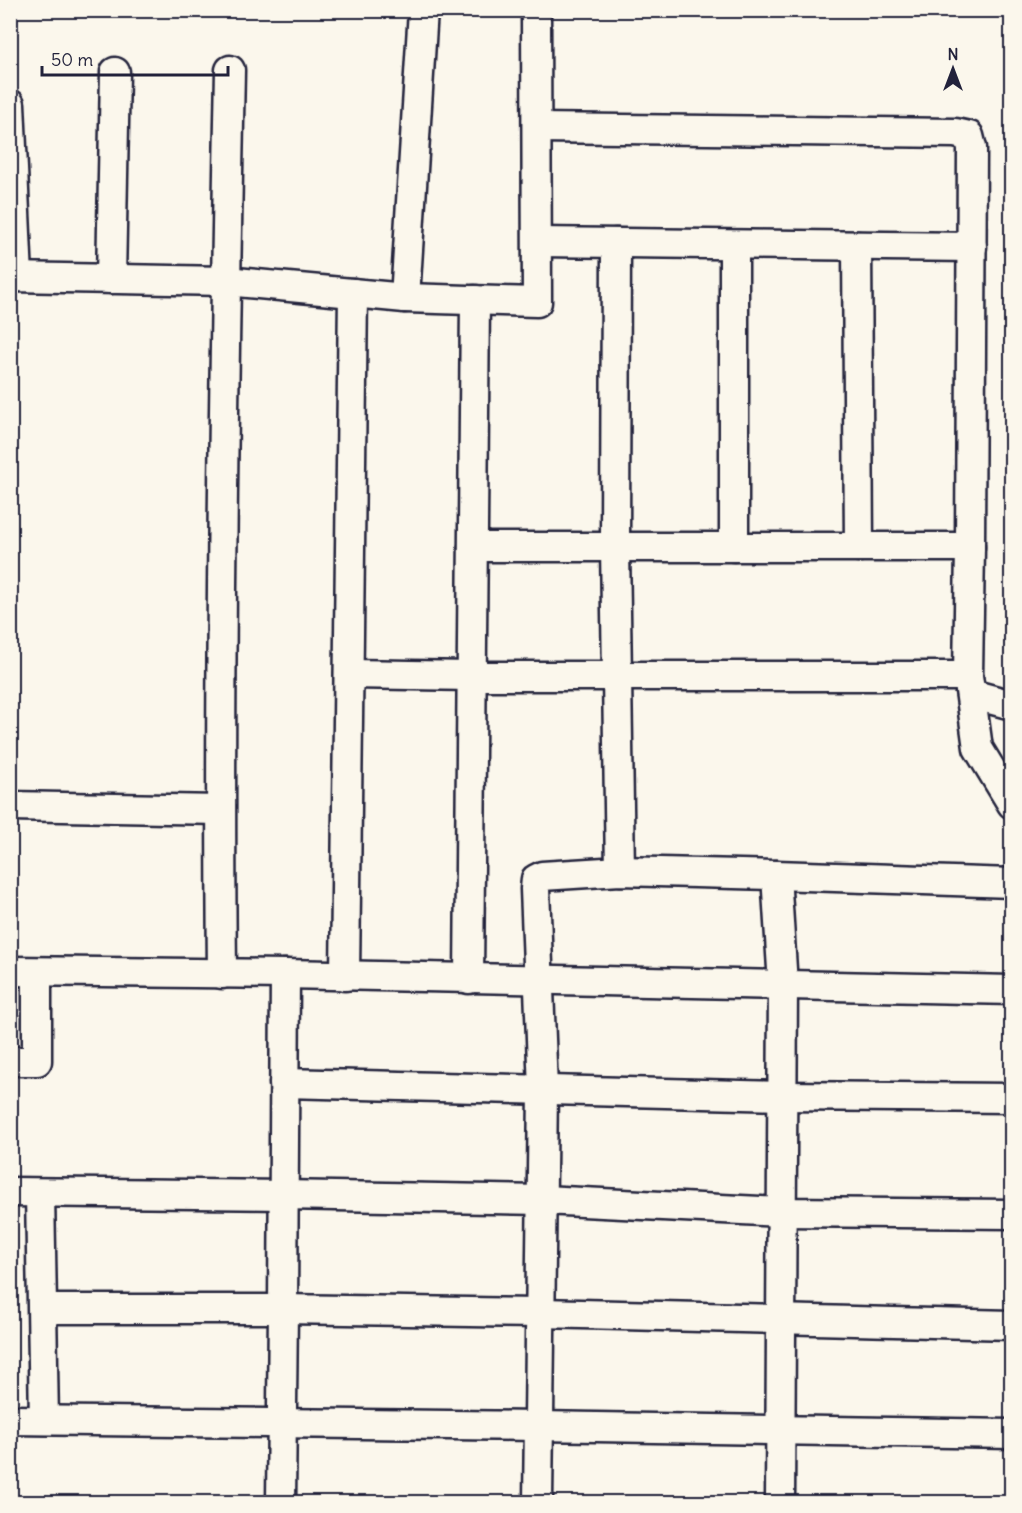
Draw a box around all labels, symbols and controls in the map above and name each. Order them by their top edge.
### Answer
scale bar [42,39,228,77]
north arrow [923,39,983,99]
text: N [947,44,959,64]
text: 50 m [51,48,93,71]

